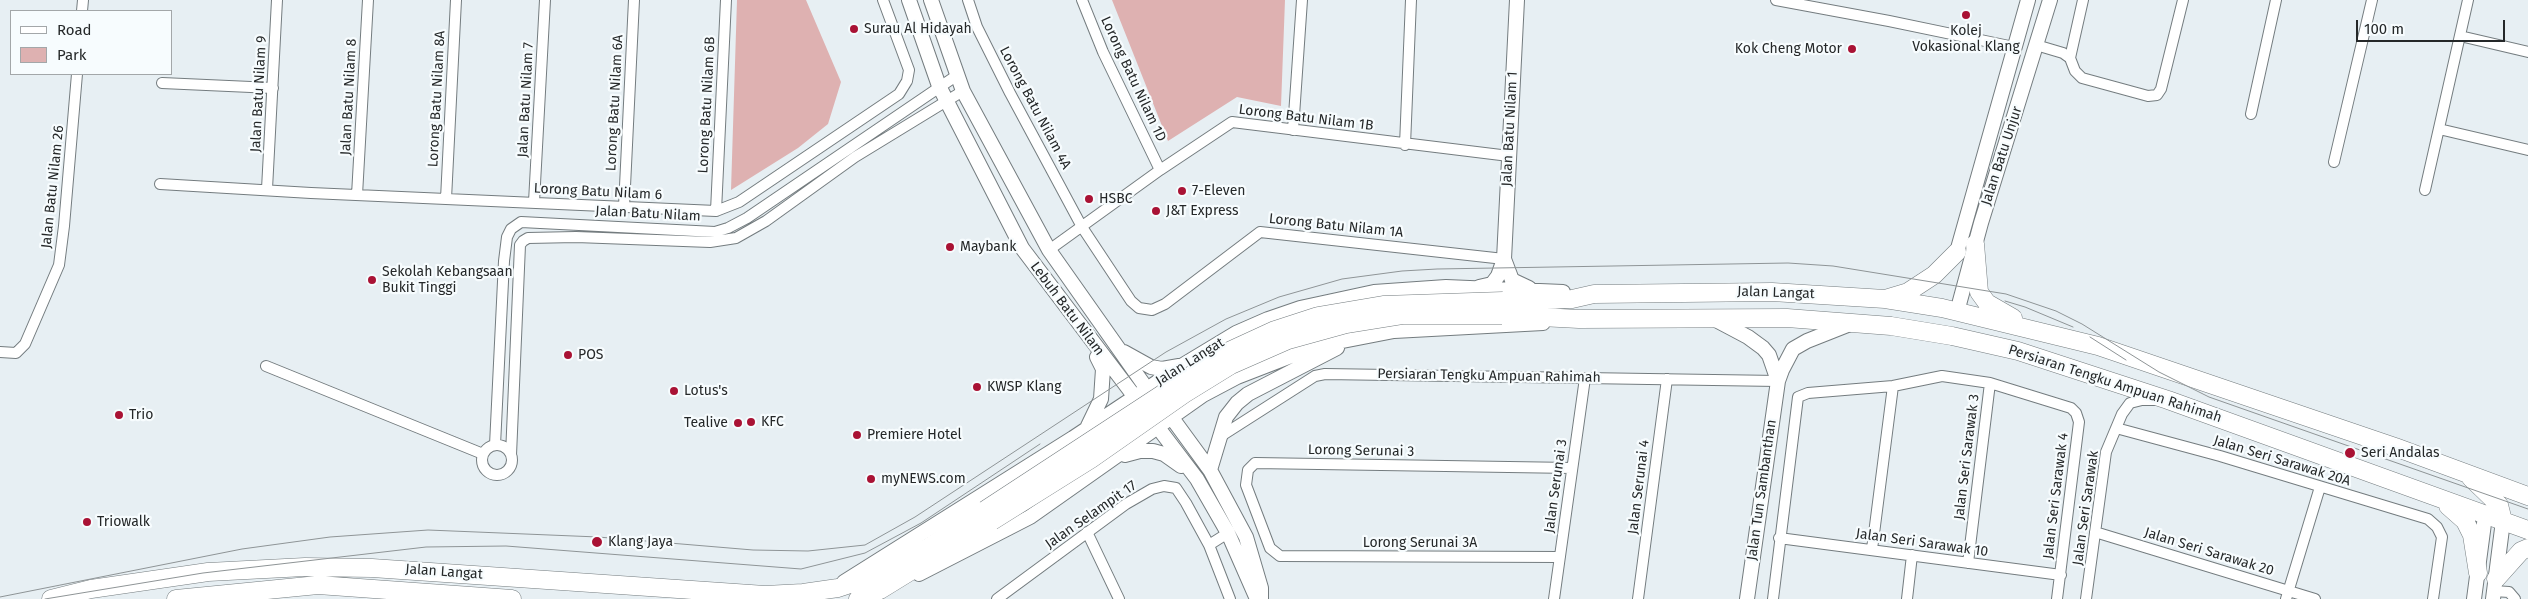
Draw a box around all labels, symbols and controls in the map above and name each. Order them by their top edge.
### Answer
marker: Kolej Vokasional Klang [1960,9,1972,21]
legend [10,10,172,75]
scale bar [2358,10,2507,42]
street label: Lorong Batu Nilam 1D [1097,14,1169,144]
text: 100 m [2364,20,2404,38]
text: Road [57,21,92,39]
place label: Surau Al Hidayah [864,21,972,37]
marker: Surau Al Hidayah [848,23,860,35]
place label: Kolej Vokasional Klang [1912,23,2020,56]
street label: Lorong Batu Nilam 8A [425,30,449,168]
street label: Lorong Batu Nilam 6A [603,34,627,172]
street label: Jalan Batu Nilam 9 [248,35,270,153]
street label: Lorong Batu Nilam 6B [695,36,719,174]
street label: Jalan Batu Nilam 8 [338,38,360,156]
place label: Kok Cheng Motor [1735,41,1842,57]
street label: Jalan Batu Nilam 7 [515,42,537,158]
marker: Kok Cheng Motor [1846,43,1858,55]
street label: Lorong Batu Nilam 4A [996,44,1074,172]
text: Park [57,46,87,64]
street label: Jalan Batu Nilam 1 [1499,71,1521,187]
street label: Lorong Batu Nilam 1B [1238,101,1374,135]
street label: Jalan Batu Unjur [1978,104,2026,208]
street label: Jalan Batu Nilam 26 [38,125,68,249]
street label: Lorong Batu Nilam 6 [533,180,663,204]
place label: 7-Eleven [1192,183,1246,199]
marker: 7-Eleven [1176,185,1188,197]
place label: HSBC [1099,191,1133,207]
marker: HSBC [1083,193,1095,205]
street label: Jalan Batu Nilam [595,203,701,225]
place label: J&T Express [1166,203,1238,219]
marker: J&T Express [1150,205,1162,217]
street label: Lorong Batu Nilam 1A [1268,211,1404,241]
place label: Maybank [960,239,1016,255]
marker: Maybank [944,241,956,253]
street label: Lebuh Batu Nilam [1026,259,1108,359]
place label: Sekolah Kebangsaan Bukit Tinggi [382,264,513,296]
marker: Sekolah Kebangsaan Bukit Tinggi [366,274,378,286]
street label: Jalan Langat [1737,283,1815,303]
street label: Jalan Langat [1153,334,1227,390]
street label: Persiaran Tengku Ampuan Rahimah [2006,341,2224,427]
place label: POS [578,347,603,363]
marker: POS [562,349,574,361]
street label: Persiaran Tengku Ampuan Rahimah [1377,366,1601,386]
place label: KWSP Klang [987,379,1062,395]
marker: KWSP Klang [971,381,983,393]
place label: Lotus's [684,383,728,399]
marker: Lotus's [668,385,680,397]
street label: Jalan Seri Sarawak 3 [1951,393,1983,521]
place label: Trio [129,407,153,423]
marker: Trio [113,409,125,421]
place label: KFC [761,414,784,430]
place label: Tealive [684,415,728,431]
marker: KFC [745,416,757,428]
marker: Tealive [732,417,744,429]
street label: Jalan Tun Sambanthan [1744,418,1780,562]
place label: Premiere Hotel [867,427,962,443]
marker: Premiere Hotel [851,429,863,441]
street label: Jalan Seri Sarawak 4 [2040,432,2072,560]
street label: Jalan Seri Sarawak 20A [2211,432,2353,490]
street label: Jalan Serunai 3 [1541,438,1571,534]
street label: Jalan Serunai 4 [1625,439,1653,535]
street label: Lorong Serunai 3 [1308,442,1414,460]
place label: Seri Andalas [2361,445,2439,461]
marker: Seri Andalas [2343,446,2357,460]
street label: Jalan Seri Sarawak [2070,449,2102,567]
place label: myNEWS.com [881,471,966,487]
marker: myNEWS.com [865,473,877,485]
street label: Jalan Selampit 17 [1042,477,1140,553]
place label: Triowalk [97,514,150,530]
marker: Triowalk [81,516,93,528]
street label: Jalan Seri Sarawak 20 [2142,524,2276,580]
street label: Jalan Seri Sarawak 10 [1855,525,1989,561]
place label: Klang Jaya [608,534,673,550]
marker: Klang Jaya [590,535,604,549]
street label: Lorong Serunai 3A [1363,535,1477,551]
street label: Jalan Langat [405,561,483,583]

